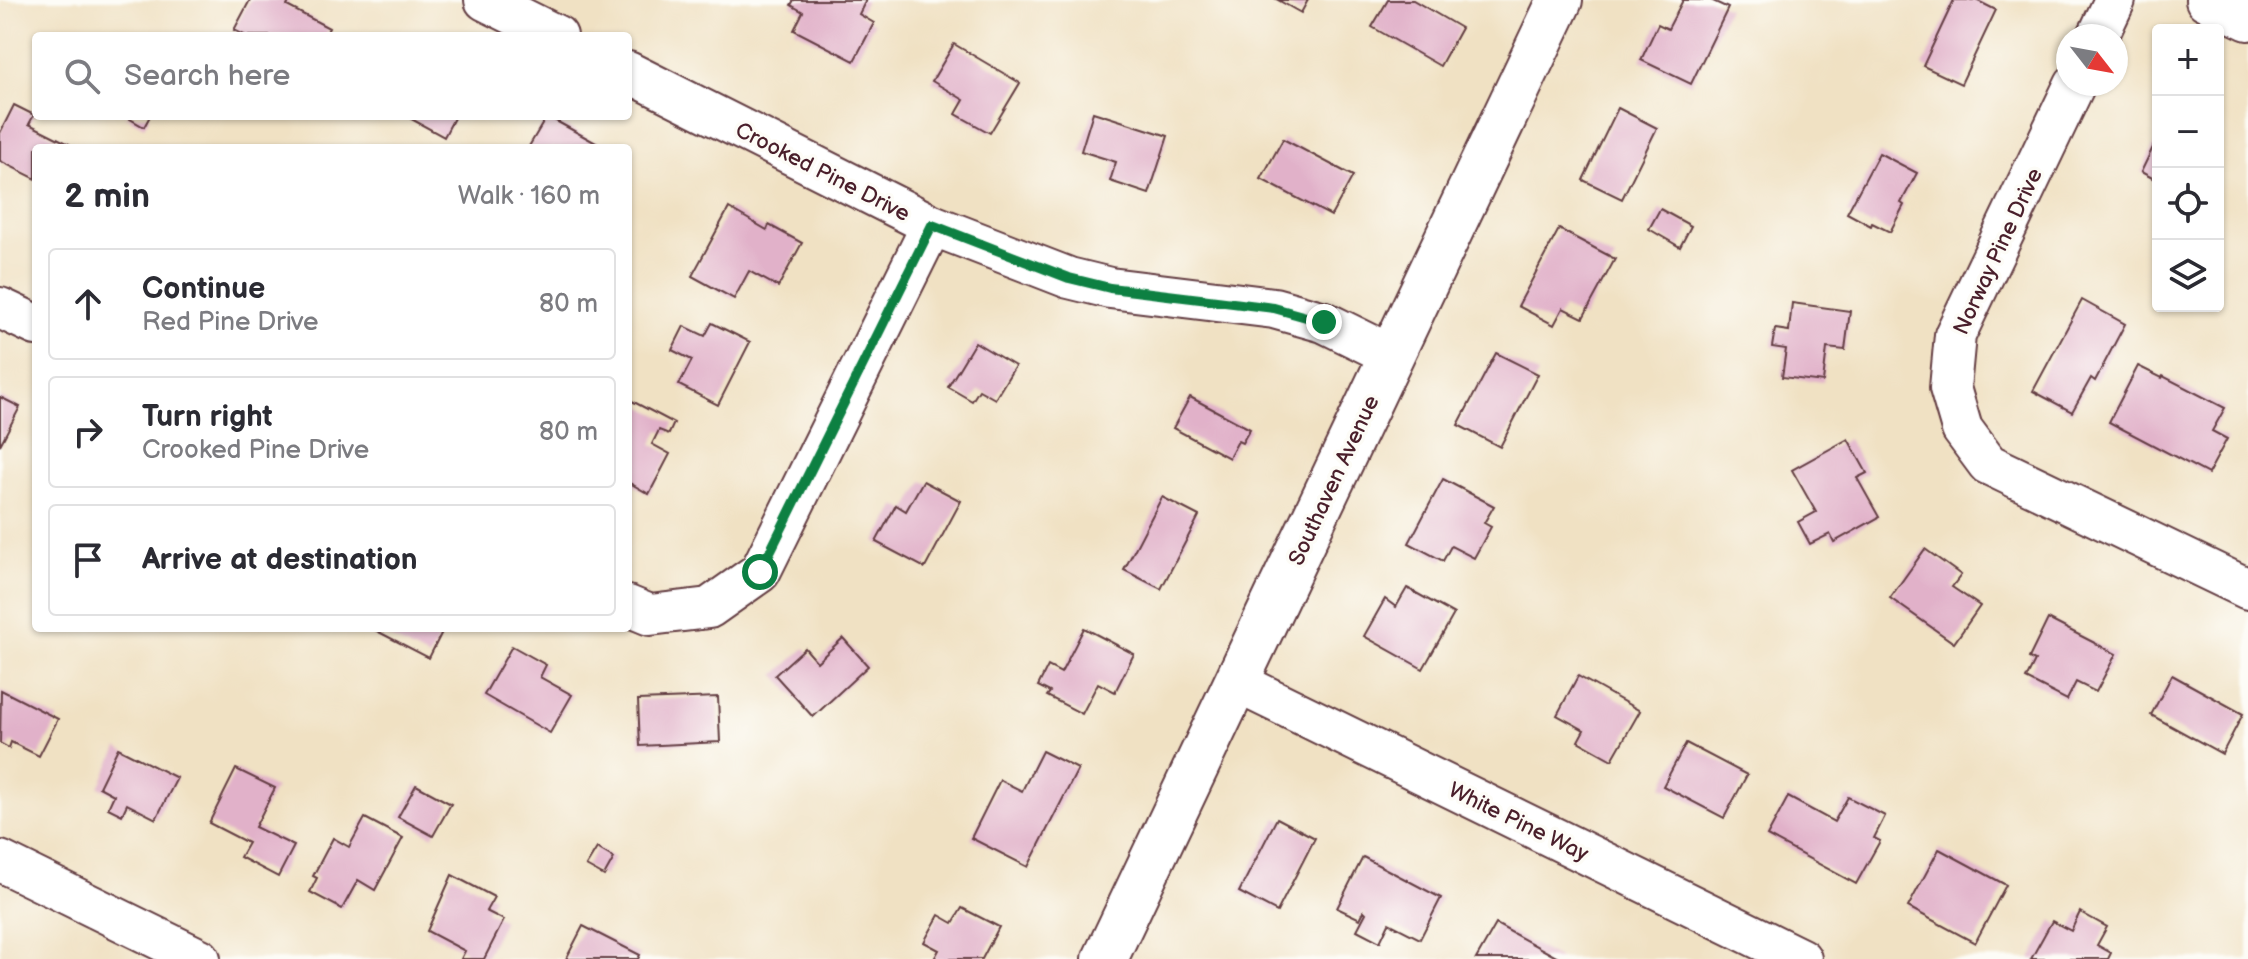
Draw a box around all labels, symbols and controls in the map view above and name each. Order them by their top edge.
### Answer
north arrow [2056,24,2128,96]
map controls [2152,24,2224,312]
button: + [2152,24,2224,96]
search box [32,32,632,120]
icon: search [60,54,104,98]
text: Search here [124,58,290,94]
button: − [2152,96,2224,168]
street label: Crooked Pine Drive [731,117,914,228]
street label: Norway Pine Drive [1948,164,2049,339]
button: locate [2152,168,2224,240]
text: 2 min [64,176,150,217]
text: Walk · 160 m [458,181,600,212]
button: layers [2152,240,2224,312]
text: Continue [142,271,265,307]
icon: ahead [66,282,110,326]
text: 80 m [539,289,598,320]
route end [1306,304,1342,340]
text: Red Pine Drive [142,307,319,338]
street label: Southaven Avenue [1283,391,1386,570]
text: Turn right [142,399,273,435]
icon: right [66,410,110,454]
text: 80 m [539,417,598,448]
text: Crooked Pine Drive [142,435,369,466]
icon: arrive [66,538,110,582]
text: Arrive at destination [142,542,418,578]
route start [742,554,778,590]
street label: White Pine Way [1444,777,1593,868]

